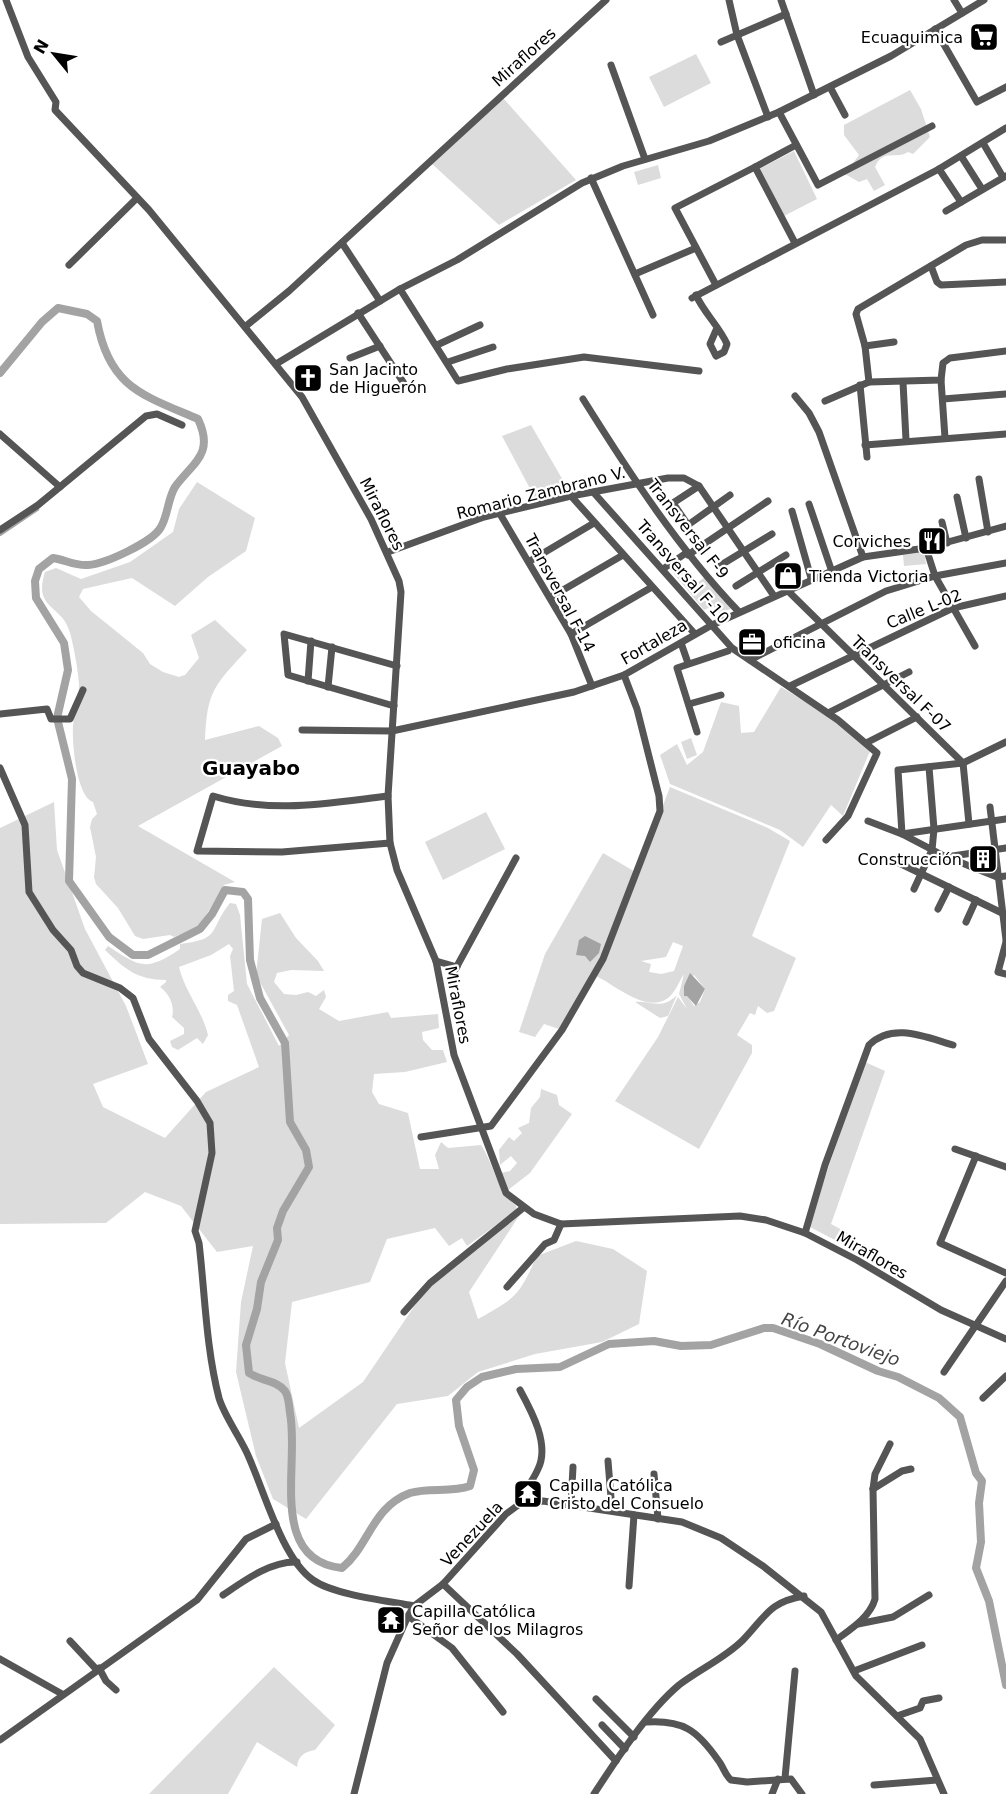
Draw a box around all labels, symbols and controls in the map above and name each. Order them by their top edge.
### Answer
supermarket icon: Ecuaquimica [968,21,1000,53]
north arrow [24,24,84,84]
street label: Miraflores [488,24,560,90]
place label: Ecuaquimica [861,28,963,47]
text: N [30,36,53,57]
place label: San Jacinto de Higuerón [329,360,427,397]
church icon: San Jacinto de Higuerón [292,362,324,394]
street label: Romario Zambrano V. [455,463,627,523]
street label: Miraflores [356,475,408,553]
street label: Transversal F-9 [643,475,733,583]
street label: Transversal F-10 [632,516,733,628]
restaurant icon: Corviches [916,525,948,557]
street label: Transversal F-14 [520,530,599,655]
place label: Corviches [832,532,911,551]
shop icon: Tienda Victoria [772,560,804,592]
place label: Tienda Victoria [808,567,928,586]
street label: Calle L-02 [884,585,964,633]
street label: Fortaleza [617,615,691,669]
office icon: oficina [736,626,768,658]
street label: Transversal F-07 [846,631,955,736]
place label: oficina [773,633,826,652]
district label: Guayabo [202,756,300,780]
building icon: Construcción [967,843,999,875]
place label: Construcción [858,850,962,869]
street label: Miraflores [441,964,475,1046]
street label: Miraflores [833,1227,911,1283]
water label: Río Portoviejo [779,1308,903,1370]
place label: Capilla Católica Cristo del Consuelo [549,1476,704,1513]
temple icon: Capilla Católica Cristo del Consuelo [512,1478,544,1510]
street label: Venezuela [437,1497,507,1571]
place label: Capilla Católica Señor de los Milagros [412,1602,583,1639]
temple icon: Capilla Católica Señor de los Milagros [375,1604,407,1636]

